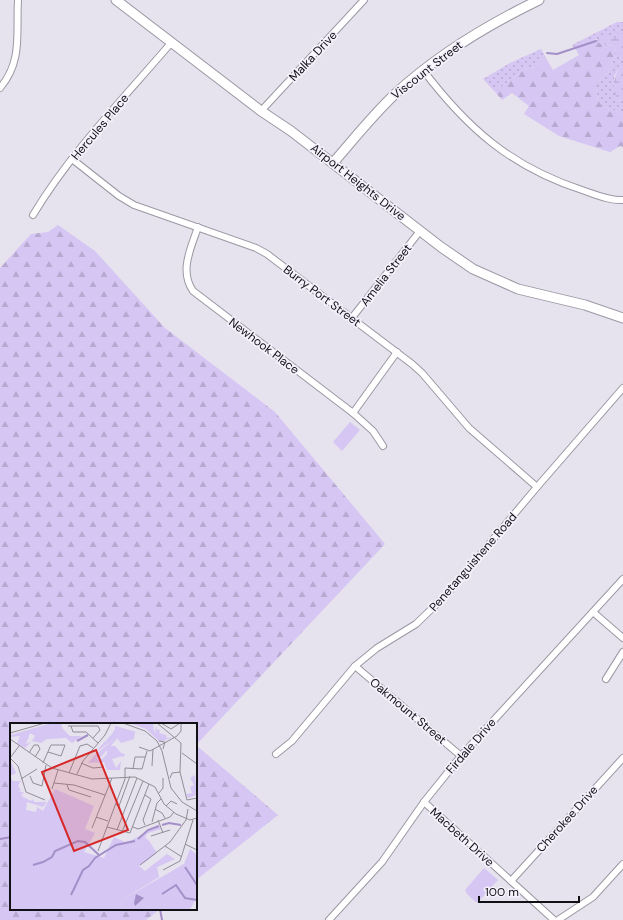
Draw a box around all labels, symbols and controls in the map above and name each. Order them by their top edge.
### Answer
street label: Malka Drive [286,27,341,85]
street label: Viscount Street [388,37,466,103]
street label: Hercules Place [68,91,132,163]
street label: Airport Heights Drive [307,140,409,224]
street label: Amelia Street [357,240,415,309]
street label: Burry Port Street [280,262,364,331]
street label: Newhook Place [226,314,303,378]
street label: Penetanguishene Road [426,509,520,615]
street label: Oakmount Street [366,674,450,748]
street label: Firdale Drive [442,715,500,777]
inset map [10,723,197,910]
street label: Cherokee Drive [533,782,601,856]
street label: Macbeth Drive [427,804,498,870]
scale bar [479,878,579,904]
text: 100 m [485,884,519,900]

